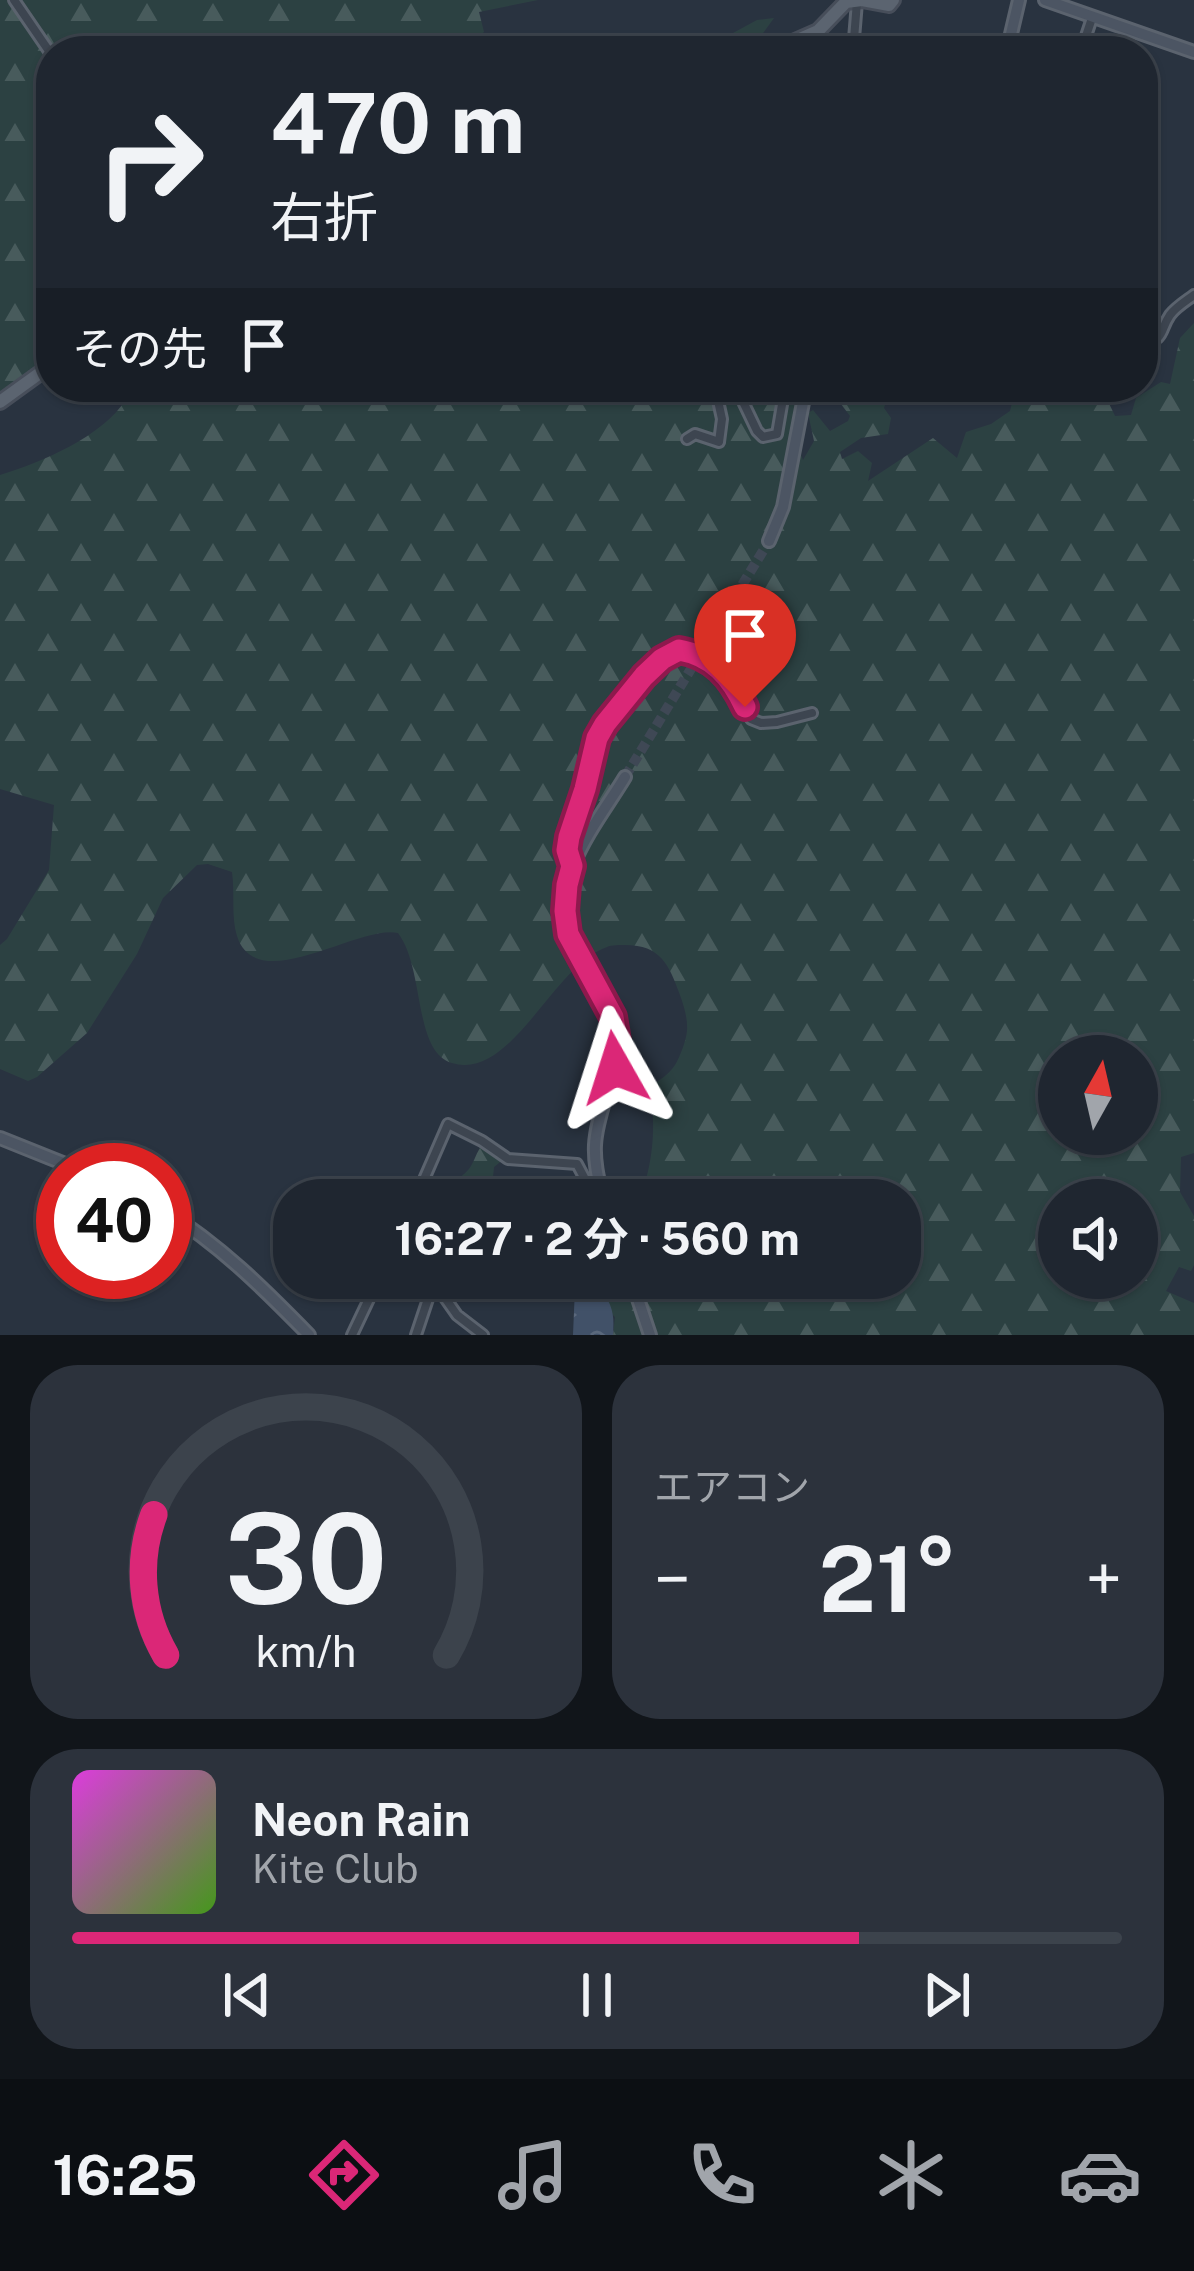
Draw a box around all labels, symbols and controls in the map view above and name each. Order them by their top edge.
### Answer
text: 470 m [270,73,525,172]
icon: right [72,84,228,240]
text: 右折 [270,186,378,249]
icon: arrive [231,312,297,378]
text: その先 [72,322,207,375]
pin [694,584,796,707]
icon: arrive [712,602,778,668]
position arrow [552,1005,678,1131]
north arrow [1038,1035,1158,1155]
map controls [1038,1035,1158,1299]
speed limit sign: 40 [36,1143,192,1299]
button: sound [1038,1179,1158,1299]
text: 16:27 · 2 分 · 560 m [394,1212,800,1265]
text: エアコン [654,1464,810,1510]
text: 30 [224,1485,388,1632]
text: 21° [819,1526,957,1632]
text: − [654,1540,691,1618]
text: + [1085,1540,1122,1618]
text: km/h [256,1626,356,1677]
text: Neon Rain [252,1793,470,1846]
text: Kite Club [252,1846,418,1892]
icon: previous [214,1962,280,2028]
icon: pause [564,1962,630,2028]
icon: next [914,1962,980,2028]
icon: directions [302,2133,386,2217]
icon: music [491,2133,575,2217]
icon: phone [680,2133,764,2217]
icon: climate [869,2133,953,2217]
icon: car [1058,2133,1142,2217]
text: 16:25 [52,2144,198,2207]

